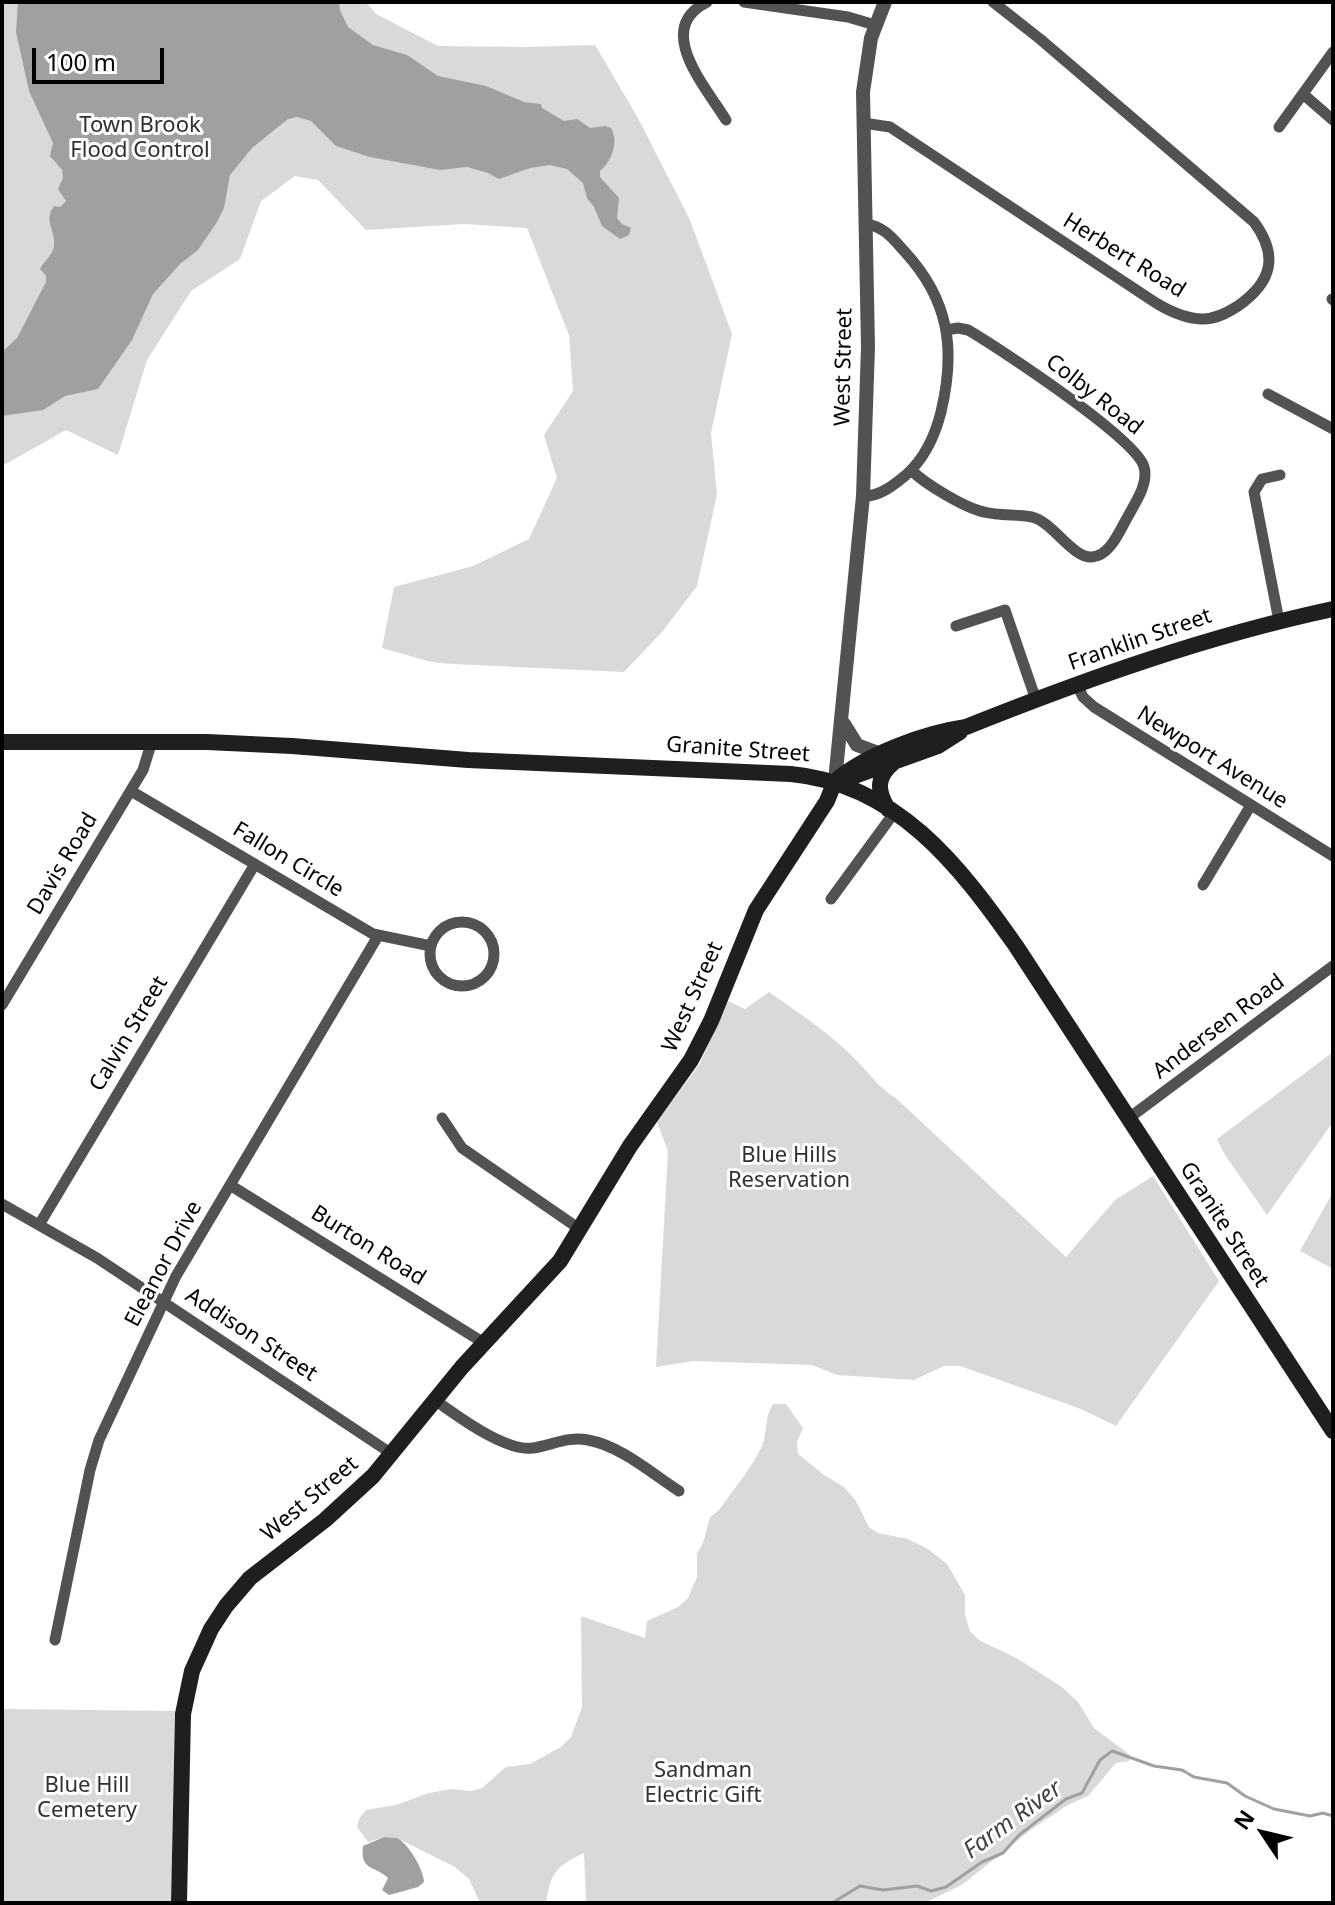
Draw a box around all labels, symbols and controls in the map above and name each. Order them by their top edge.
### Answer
scale bar [36,32,168,82]
text: 100 m [46,45,116,78]
park label: Town Brook Flood Control [70,113,210,164]
street label: Herbert Road [1058,208,1190,304]
street label: West Street [830,308,858,426]
street label: Colby Road [1040,349,1148,441]
street label: Franklin Street [1065,603,1215,677]
street label: Newport Avenue [1132,701,1292,815]
street label: Granite Street [665,732,811,768]
street label: Davis Road [22,808,104,920]
street label: Fallon Circle [228,817,348,903]
street label: West Street [657,938,729,1056]
street label: Andersen Road [1148,969,1290,1085]
street label: Calvin Street [84,972,174,1096]
park label: Blue Hills Reservation [728,1143,850,1194]
street label: Granite Street [1174,1158,1274,1292]
street label: Eleanor Drive [120,1197,208,1331]
street label: Burton Road [306,1200,430,1292]
street label: Addison Street [180,1283,322,1387]
street label: West Street [256,1451,364,1547]
park label: Sandman Electric Gift [644,1758,762,1810]
park label: Blue Hill Cemetery [37,1773,137,1824]
water label: Farm River [958,1775,1068,1865]
north arrow [1223,1793,1303,1873]
text: N [1226,1803,1261,1835]

